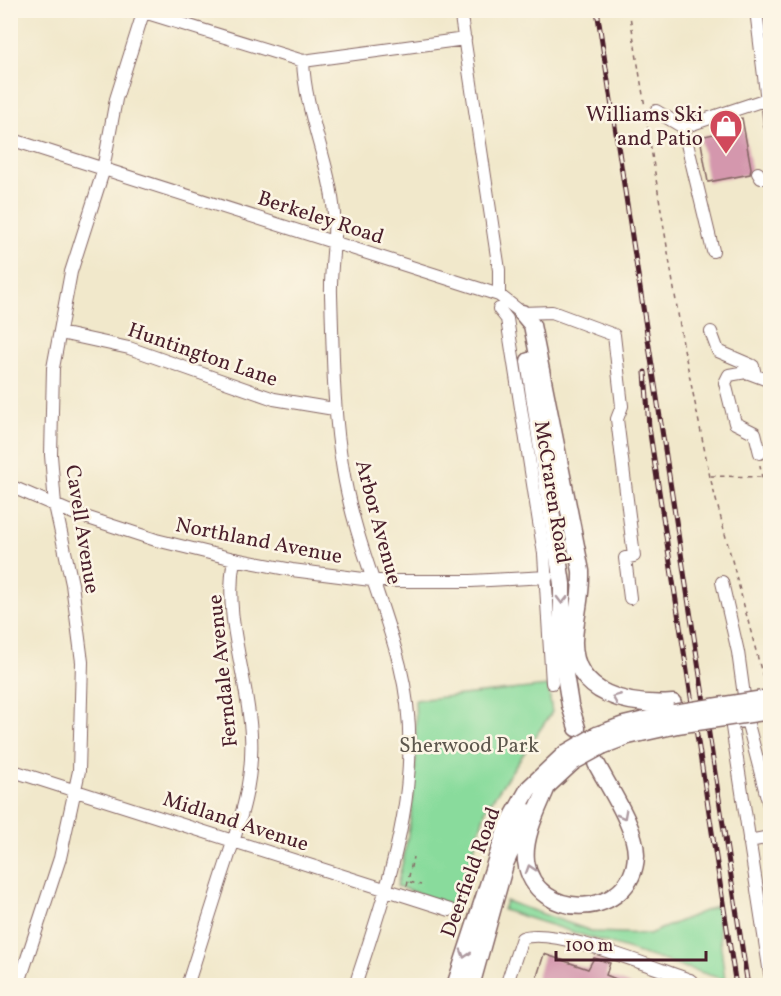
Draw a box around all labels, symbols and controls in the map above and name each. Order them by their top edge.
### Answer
place label: Williams Ski and Patio [586,101,703,154]
shop icon: Williams Ski and Patio [708,108,744,155]
street label: Berkeley Road [254,184,387,253]
street label: Huntington Lane [124,316,281,395]
street label: McCraren Road [526,419,577,566]
street label: Arbor Avenue [347,457,408,588]
street label: Cavell Avenue [57,463,106,596]
street label: Northland Avenue [173,511,345,572]
street label: Ferndale Avenue [201,593,246,749]
one-way arrow [556,595,568,604]
one-way arrow [611,693,622,705]
park label: Sherwood Park [399,732,540,761]
street label: Midland Avenue [159,785,312,860]
street label: Deerfield Road [434,803,508,942]
one-way arrow [615,809,627,820]
one-way arrow [524,864,537,875]
scale bar [556,924,706,962]
text: 100 m [565,934,614,959]
one-way arrow [459,948,472,959]

